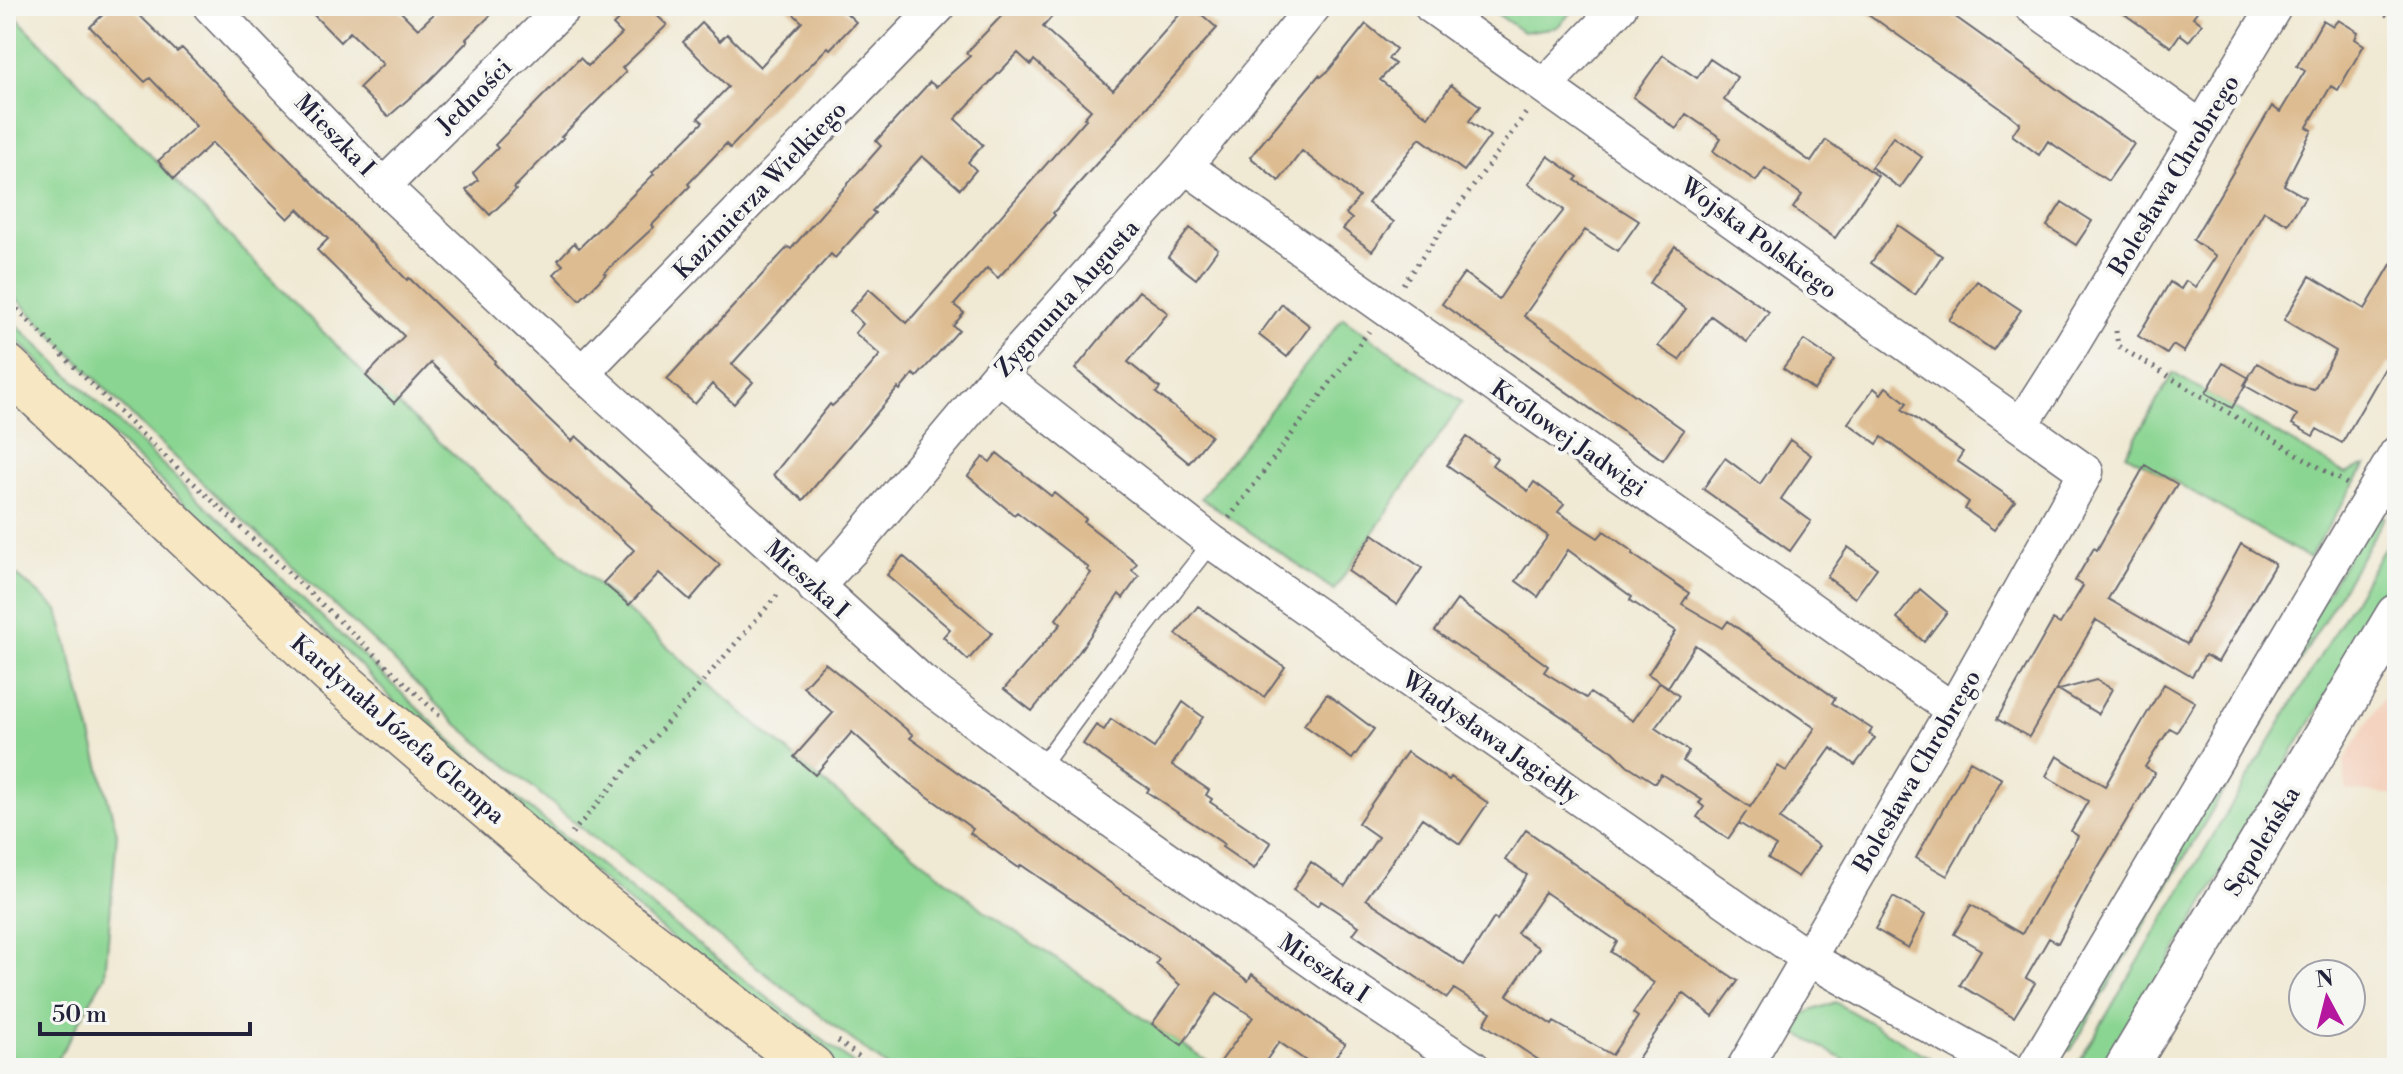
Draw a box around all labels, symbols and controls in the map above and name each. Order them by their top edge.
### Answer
street label: Jedności [430,53,519,141]
street label: Bolesława Chrobrego [2102,70,2247,282]
street label: Mieszka I [288,88,381,183]
street label: Kazimierza Wielkiego [668,95,854,286]
street label: Wojska Polskiego [1673,171,1843,306]
street label: Zygmunta Augusta [989,213,1147,384]
street label: Królowej Jadwigi [1485,374,1652,504]
street label: Mieszka I [758,534,855,625]
street label: Kardynała Józefa Glempa [284,629,511,832]
street label: Władysława Jagiełły [1395,665,1586,811]
street label: Bolesława Chrobrego [1847,665,1988,879]
street label: Sępoleńska [2218,780,2308,902]
street label: Mieszka I [1272,928,1374,1010]
north arrow [2287,958,2367,1038]
text: N [2314,965,2336,994]
scale bar [40,986,250,1036]
text: 50 m [52,1000,107,1030]

